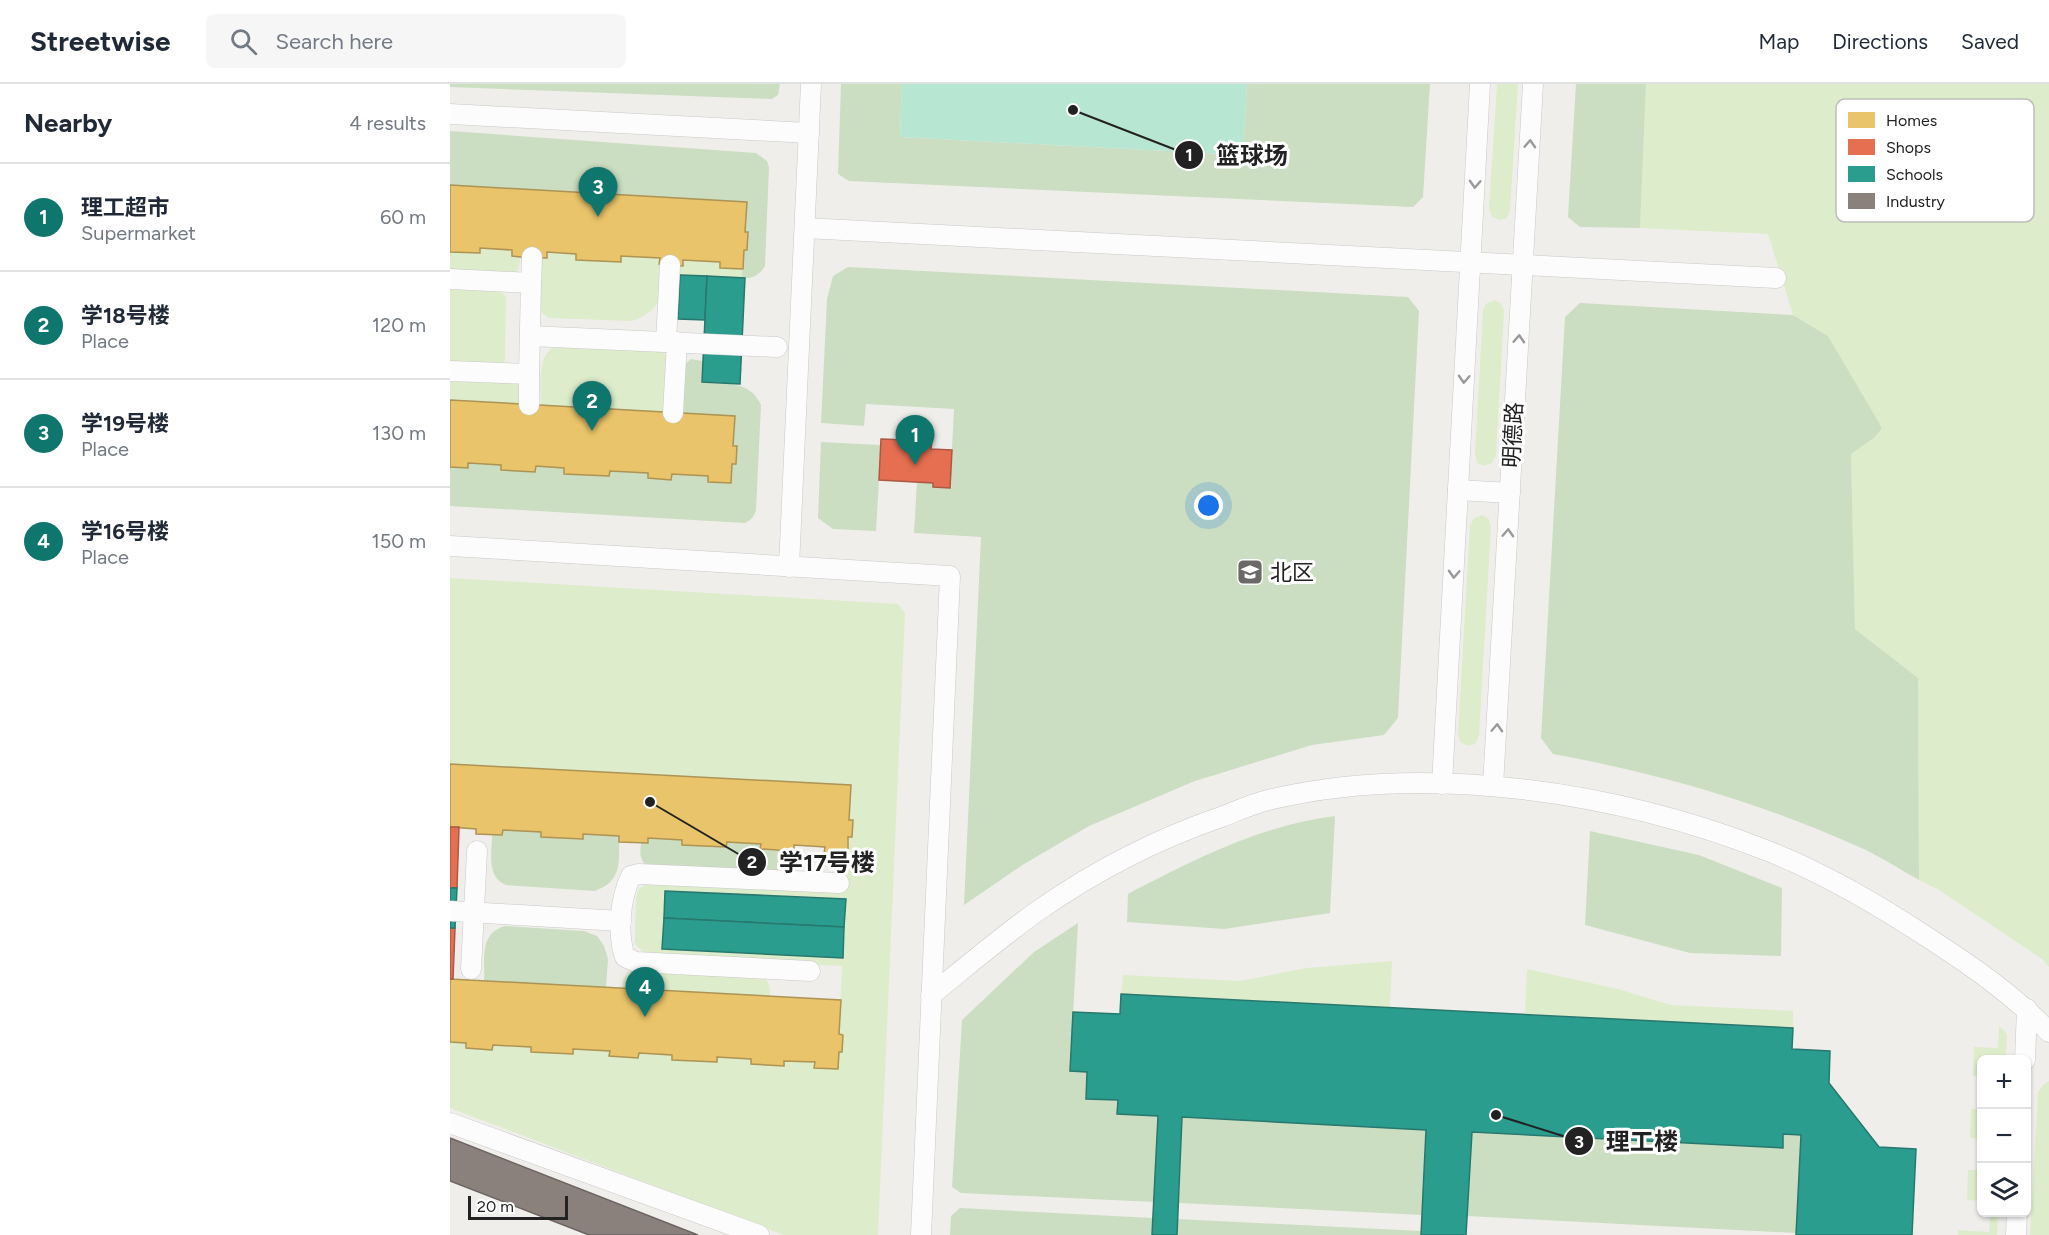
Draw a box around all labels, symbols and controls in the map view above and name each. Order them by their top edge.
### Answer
search box [206,14,626,68]
text: Streetwise [30,24,170,58]
icon: search [227,25,260,58]
text: Search here [275,28,393,55]
text: Map [1758,29,1799,54]
text: Directions [1832,29,1928,54]
text: Saved [1961,29,2019,54]
legend [1836,99,2034,222]
text: Nearby [24,107,112,139]
text: 4 results [349,111,426,135]
text: Homes [1886,111,1937,130]
callout: 篮球场 [1174,134,1300,176]
text: Shops [1886,138,1931,157]
one-way arrow [1523,139,1536,148]
text: 篮球场 [1216,141,1288,170]
text: 1 [1185,144,1193,166]
text: Schools [1886,165,1943,184]
pin: 3 [578,168,618,217]
one-way arrow [1468,180,1481,189]
text: Industry [1886,192,1945,211]
text: 理工超市 [81,194,169,221]
text: 1 [39,205,48,229]
text: 60 m [380,205,426,229]
text: Supermarket [81,221,196,245]
text: 学18号楼 [81,302,170,329]
text: 2 [38,313,49,337]
text: 120 m [372,313,426,337]
text: Place [81,329,129,353]
one-way arrow [1512,334,1525,343]
one-way arrow [1458,375,1471,384]
pin: 2 [572,382,612,431]
street label: 明德路 [1498,401,1528,469]
text: 学19号楼 [81,410,169,437]
pin: 1 [896,416,934,465]
text: 3 [38,421,49,445]
text: 130 m [372,421,426,445]
text: Place [81,437,129,461]
your location [1194,491,1223,520]
text: 学16号楼 [81,518,169,545]
text: 4 [37,529,50,553]
text: 150 m [371,529,426,553]
one-way arrow [1501,529,1514,538]
text: Place [81,545,129,569]
school or university icon: 北区 [1235,557,1265,587]
place label: 北区 [1270,559,1314,586]
one-way arrow [1447,569,1460,578]
one-way arrow [1490,724,1503,733]
callout: 学17号楼 [737,841,887,883]
text: 学17号楼 [779,848,875,877]
text: 2 [747,851,757,873]
pin: 4 [626,968,664,1017]
map controls [1977,1055,2031,1217]
button: + [1977,1055,2031,1109]
button: − [1977,1109,2031,1163]
callout: 理工楼 [1564,1120,1690,1162]
text: 理工楼 [1606,1127,1678,1156]
text: 3 [1574,1131,1584,1153]
button: layers [1977,1163,2031,1217]
scale bar [468,1193,568,1220]
text: 20 m [477,1197,514,1216]

